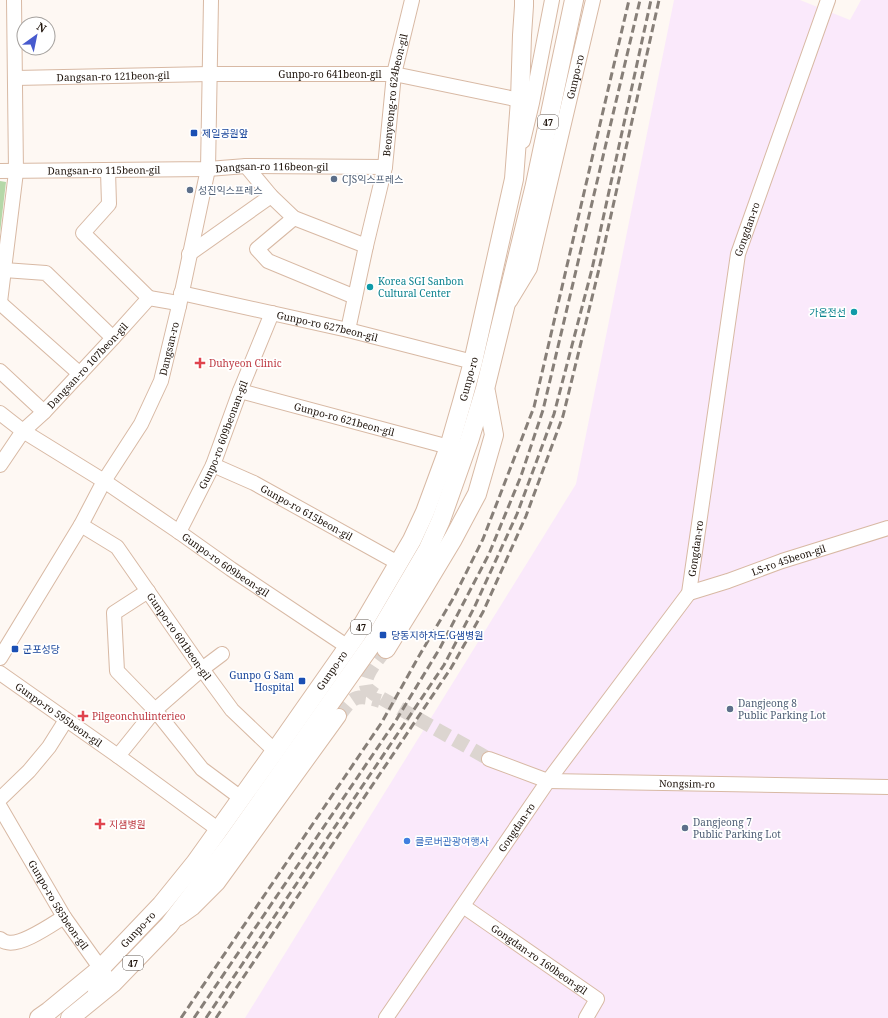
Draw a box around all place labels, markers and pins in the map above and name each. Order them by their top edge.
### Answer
place label: 제일공원앞 [202,126,248,140]
marker: 제일공원앞 [189,128,199,138]
place label: CJS익스프레스 [342,172,403,186]
marker: CJS익스프레스 [329,174,339,184]
place label: 성진익스프레스 [198,183,262,197]
marker: 성진익스프레스 [185,185,195,195]
place label: Korea SGI Sanbon Cultural Center [378,274,464,300]
marker: Korea SGI Sanbon Cultural Center [365,282,375,292]
place label: 가온전선 [809,305,846,319]
marker: 가온전선 [849,307,859,317]
place label: Duhyeon Clinic [209,356,282,370]
marker: Duhyeon Clinic [194,357,206,369]
place label: 당동지하차도.G샘병원 [391,628,483,642]
marker: 당동지하차도.G샘병원 [378,630,388,640]
place label: 군포성당 [23,642,60,656]
marker: 군포성당 [10,644,20,654]
place label: Gunpo G Sam Hospital [229,668,295,694]
marker: Gunpo G Sam Hospital [297,676,307,686]
place label: Dangjeong 8 Public Parking Lot [738,696,826,722]
marker: Dangjeong 8 Public Parking Lot [725,704,735,714]
place label: Pilgeonchulinterieo [92,709,186,723]
marker: Pilgeonchulinterieo [77,710,89,722]
place label: Dangjeong 7 Public Parking Lot [693,815,781,841]
place label: 지샘병원 [109,817,146,831]
marker: 지샘병원 [94,818,106,830]
marker: Dangjeong 7 Public Parking Lot [680,823,690,833]
place label: 클로버관광여행사 [415,834,489,848]
marker: 클로버관광여행사 [402,836,412,846]

